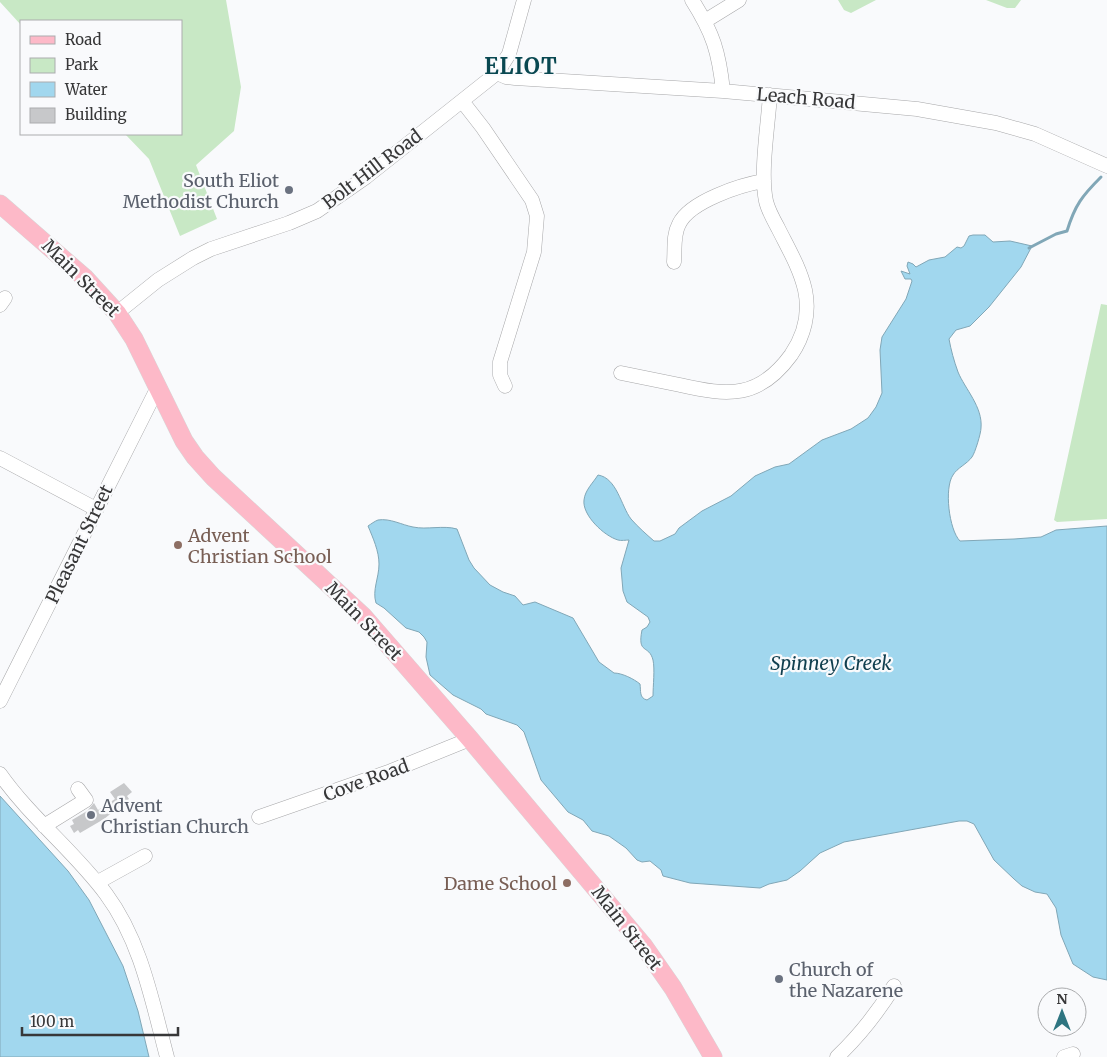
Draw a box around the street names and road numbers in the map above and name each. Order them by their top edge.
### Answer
street label: Leach Road [756,82,857,114]
street label: Bolt Hill Road [318,124,426,214]
street label: Main Street [37,234,125,322]
street label: Pleasant Street [40,481,118,607]
street label: Main Street [321,577,407,665]
street label: Cove Road [320,754,412,806]
street label: Main Street [587,881,667,975]

